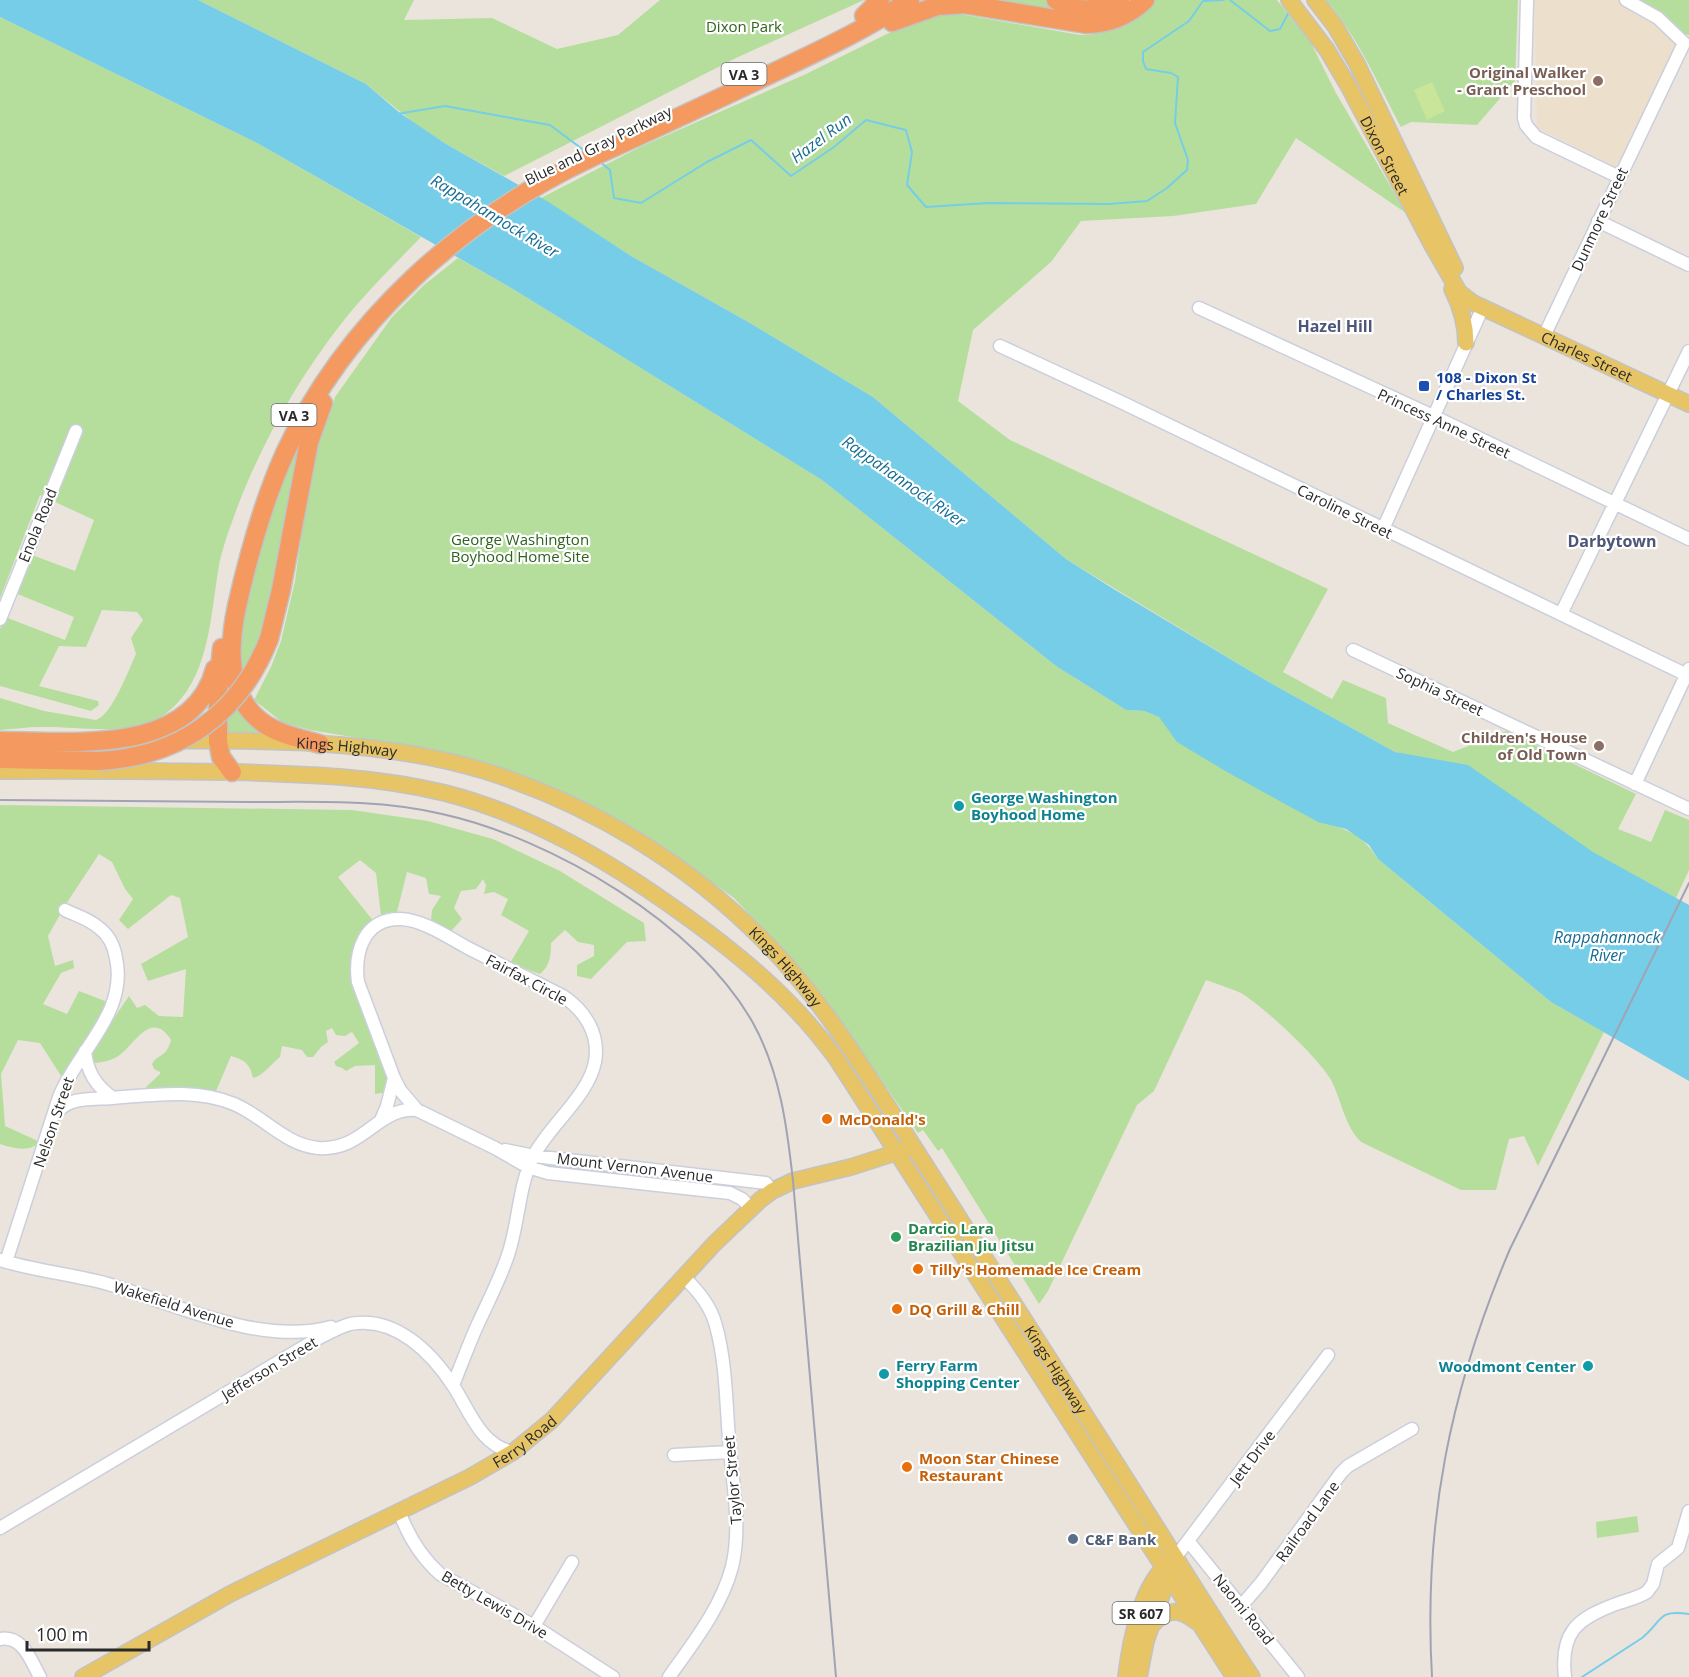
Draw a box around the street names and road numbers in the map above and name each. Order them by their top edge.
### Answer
road number: VA 3 [722,63,766,85]
street label: Blue and Gray Parkway [521,100,675,189]
street label: Dixon Street [1356,112,1414,198]
street label: Dunmore Street [1566,164,1632,274]
street label: Charles Street [1538,326,1636,386]
street label: Princess Anne Street [1374,383,1514,463]
road number: VA 3 [272,404,316,426]
street label: Caroline Street [1294,479,1396,543]
street label: Enola Road [13,485,61,565]
street label: Sophia Street [1393,662,1487,720]
street label: Kings Highway [296,732,399,761]
street label: Kings Highway [745,922,827,1011]
street label: Fairfax Circle [483,949,571,1009]
street label: Nelson Street [28,1074,78,1170]
street label: Mount Vernon Avenue [556,1147,714,1187]
street label: Wakefield Avenue [111,1276,237,1332]
street label: Kings Highway [1020,1322,1092,1418]
street label: Jefferson Street [216,1332,321,1405]
street label: Ferry Road [489,1410,561,1472]
street label: Jett Drive [1224,1426,1279,1490]
street label: Taylor Street [718,1435,746,1525]
street label: Railroad Lane [1271,1476,1343,1566]
street label: Betty Lewis Drive [438,1565,552,1643]
street label: Naomi Road [1209,1569,1279,1649]
road number: SR 607 [1112,1602,1170,1624]

